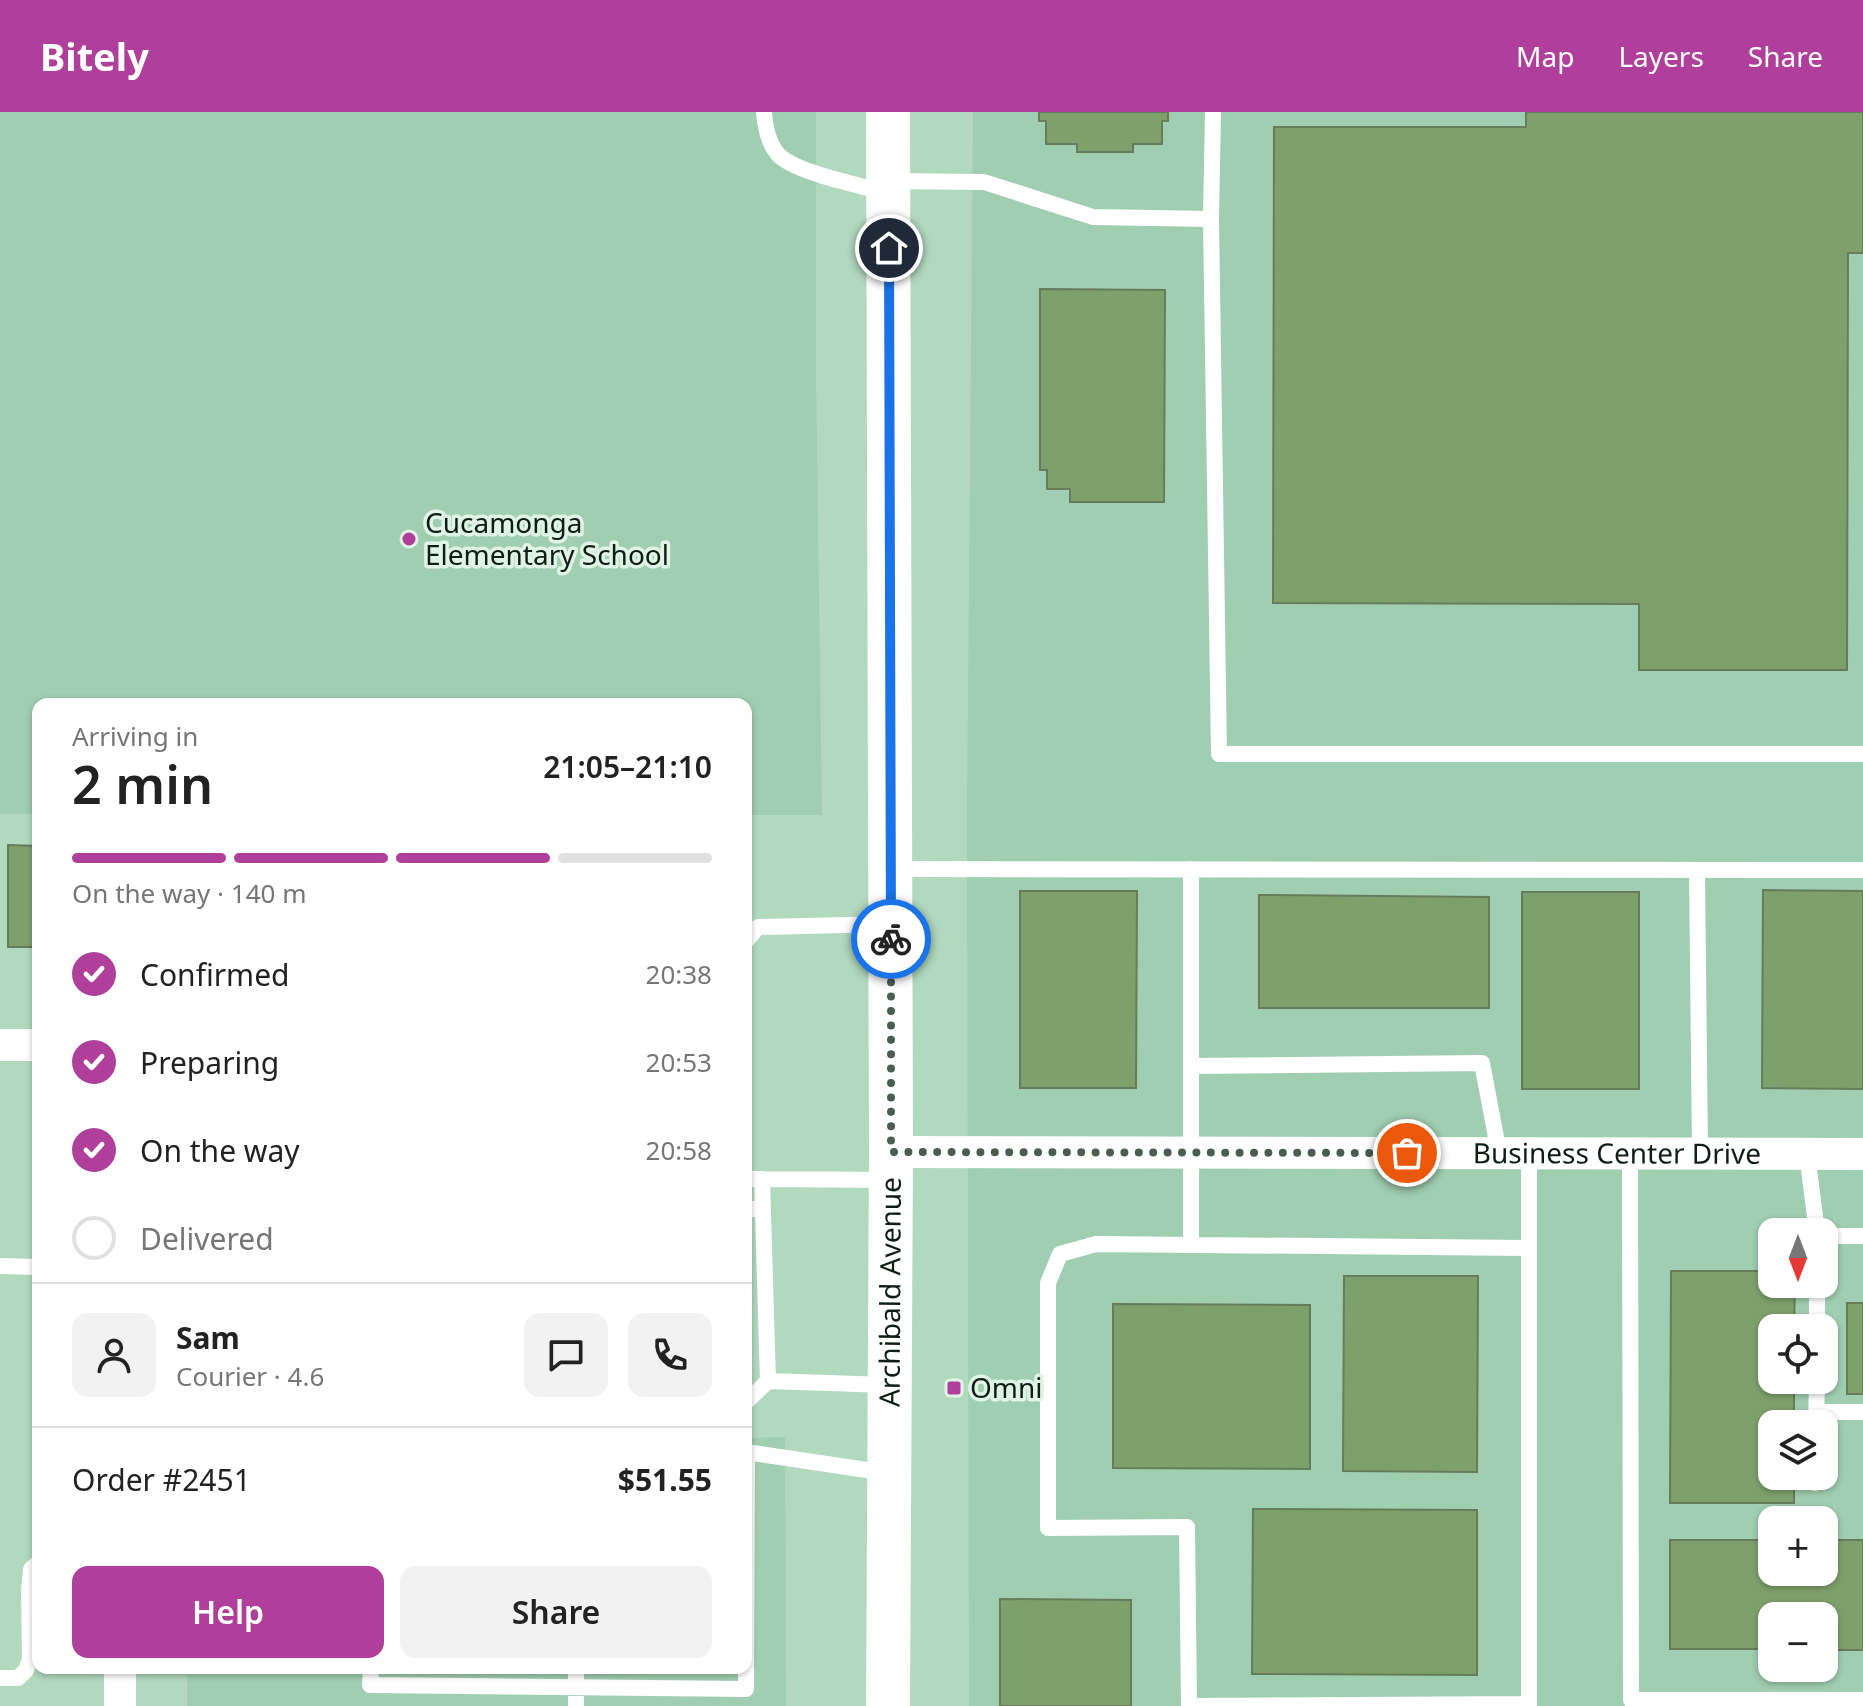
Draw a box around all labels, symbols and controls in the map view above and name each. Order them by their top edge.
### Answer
text: Bitely [40,30,149,82]
text: Map [1516,37,1574,75]
text: Layers [1618,37,1704,75]
text: Share [1748,37,1823,75]
pin [855,214,923,282]
icon: home [867,226,911,270]
place label: Cucamonga Elementary School [425,503,669,573]
marker: Cucamonga Elementary School [400,530,418,548]
text: Arriving in [72,718,198,754]
text: 21:05–21:10 [543,746,712,787]
text: 2 min [72,748,213,819]
text: On the way · 140 m [72,875,306,911]
courier [851,899,931,979]
icon: bike [869,917,913,961]
icon: check [72,952,116,996]
text: Confirmed [140,954,290,995]
text: 20:38 [646,956,712,992]
icon: check [72,1040,116,1084]
text: Preparing [140,1042,279,1083]
text: 20:53 [646,1044,712,1080]
pin [1373,1119,1441,1187]
icon: check [72,1128,116,1172]
text: On the way [140,1130,300,1171]
icon: bag [1385,1131,1429,1175]
text: 20:58 [646,1132,712,1168]
street label: Business Center Drive [1473,1133,1761,1172]
street label: Archibald Avenue [870,1177,909,1407]
text: Delivered [140,1218,274,1259]
north arrow [1758,1218,1838,1298]
map controls [1758,1218,1838,1682]
button: person [72,1313,156,1397]
button: chat [524,1313,608,1397]
button: phone [628,1313,712,1397]
button: locate [1758,1314,1838,1394]
text: Sam [176,1317,240,1358]
text: Courier · 4.6 [176,1358,324,1394]
place label: Omni [970,1368,1043,1406]
marker: Omni [945,1379,963,1397]
button: layers [1758,1410,1838,1490]
text: Order #2451 [72,1459,251,1500]
text: $51.55 [618,1459,712,1500]
button: + [1758,1506,1838,1586]
button: Help [72,1566,384,1658]
button: Share [400,1566,712,1658]
button: − [1758,1602,1838,1682]

